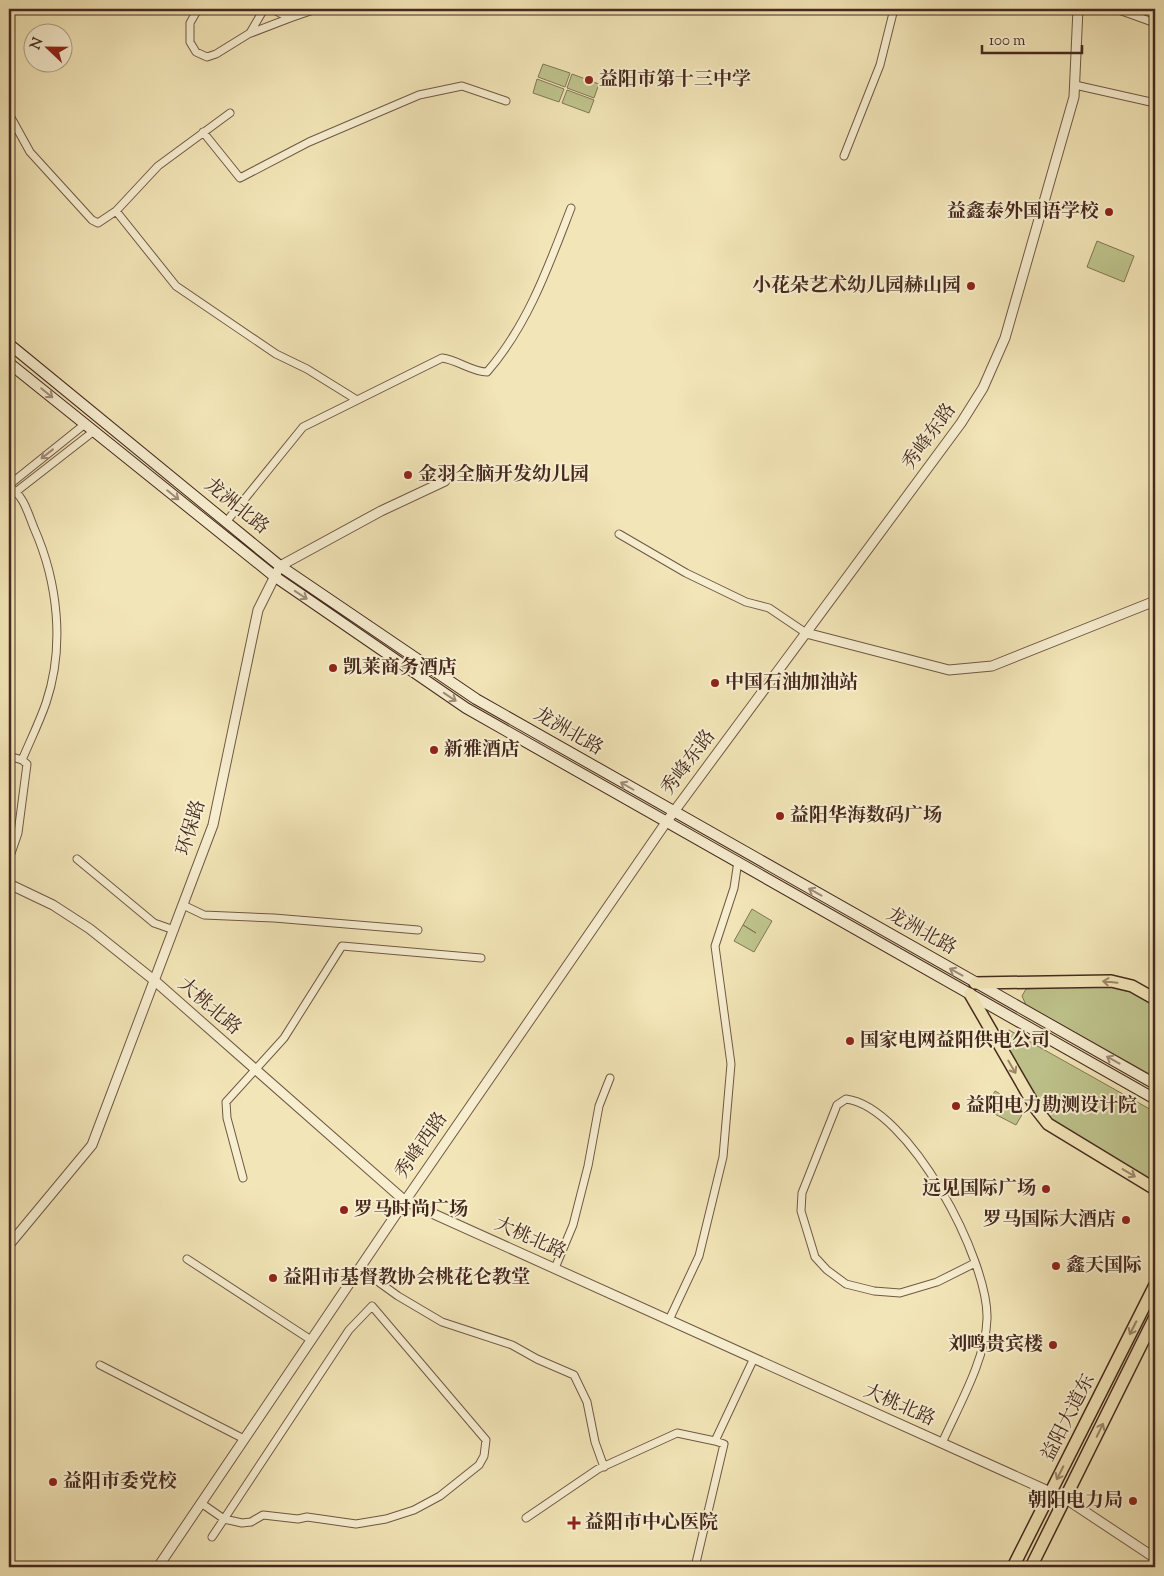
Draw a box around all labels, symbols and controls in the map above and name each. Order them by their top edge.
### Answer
north arrow [22,22,72,72]
scale bar [982,22,1082,54]
text: 100 m [989,31,1026,52]
text: N [26,35,49,53]
place label: 益阳市第十三中学 [599,67,751,94]
marker: 益阳市第十三中学 [583,74,595,86]
place label: 益鑫泰外国语学校 [947,199,1099,226]
marker: 益鑫泰外国语学校 [1103,206,1115,218]
place label: 小花朵艺术幼儿园赫山园 [752,273,961,300]
marker: 小花朵艺术幼儿园赫山园 [965,280,977,292]
one-way arrow [40,388,53,399]
street label: 秀峰东路 [897,398,963,476]
one-way arrow [41,449,54,460]
place label: 金羽全脑开发幼儿园 [418,462,589,489]
marker: 金羽全脑开发幼儿园 [402,469,414,481]
street label: 龙洲北路 [198,473,274,541]
one-way arrow [166,490,179,501]
one-way arrow [294,590,308,600]
place label: 凯莱商务酒店 [343,655,457,682]
marker: 凯莱商务酒店 [327,662,339,674]
place label: 中国石油加油站 [725,670,858,697]
marker: 中国石油加油站 [709,677,721,689]
one-way arrow [443,692,457,702]
street label: 龙洲北路 [528,701,608,763]
street label: 秀峰东路 [655,725,723,801]
place label: 新雅酒店 [444,737,520,764]
marker: 新雅酒店 [428,744,440,756]
one-way arrow [620,781,635,791]
street label: 环保路 [171,797,213,859]
place label: 益阳华海数码广场 [790,803,942,830]
marker: 益阳华海数码广场 [774,810,786,822]
one-way arrow [807,887,822,897]
street label: 龙洲北路 [881,902,961,962]
one-way arrow [949,967,964,976]
street label: 大桃北路 [171,972,247,1042]
one-way arrow [1102,977,1118,987]
place label: 国家电网益阳供电公司 [860,1028,1050,1055]
marker: 国家电网益阳供电公司 [844,1035,856,1047]
one-way arrow [1106,1055,1120,1065]
one-way arrow [1007,1059,1017,1073]
place label: 益阳电力勘测设计院 [966,1093,1137,1120]
marker: 益阳电力勘测设计院 [950,1100,962,1112]
street label: 秀峰西路 [389,1107,455,1185]
one-way arrow [1121,1169,1135,1179]
place label: 远见国际广场 [922,1176,1036,1203]
marker: 远见国际广场 [1040,1183,1052,1195]
place label: 罗马时尚广场 [354,1197,468,1224]
marker: 罗马时尚广场 [338,1204,350,1216]
place label: 罗马国际大酒店 [983,1207,1116,1234]
street label: 大桃北路 [490,1211,570,1267]
marker: 罗马国际大酒店 [1120,1214,1132,1226]
place label: 鑫天国际 [1066,1253,1142,1280]
marker: 鑫天国际 [1050,1260,1062,1272]
place label: 益阳市基督教协会桃花仑教堂 [283,1265,530,1292]
marker: 益阳市基督教协会桃花仑教堂 [267,1272,279,1284]
one-way arrow [1128,1320,1137,1335]
place label: 刘鸣贵宾楼 [948,1332,1043,1359]
marker: 刘鸣贵宾楼 [1047,1339,1059,1351]
street label: 益阳大道东 [1035,1370,1103,1466]
street label: 大桃北路 [859,1378,939,1434]
one-way arrow [1096,1423,1105,1438]
one-way arrow [1055,1466,1065,1481]
place label: 益阳市委党校 [63,1469,177,1496]
marker: 益阳市委党校 [47,1476,59,1488]
place label: 朝阳电力局 [1028,1488,1123,1515]
marker: 朝阳电力局 [1127,1495,1139,1507]
place label: 益阳市中心医院 [585,1510,718,1537]
marker: 益阳市中心医院 [567,1516,581,1530]

